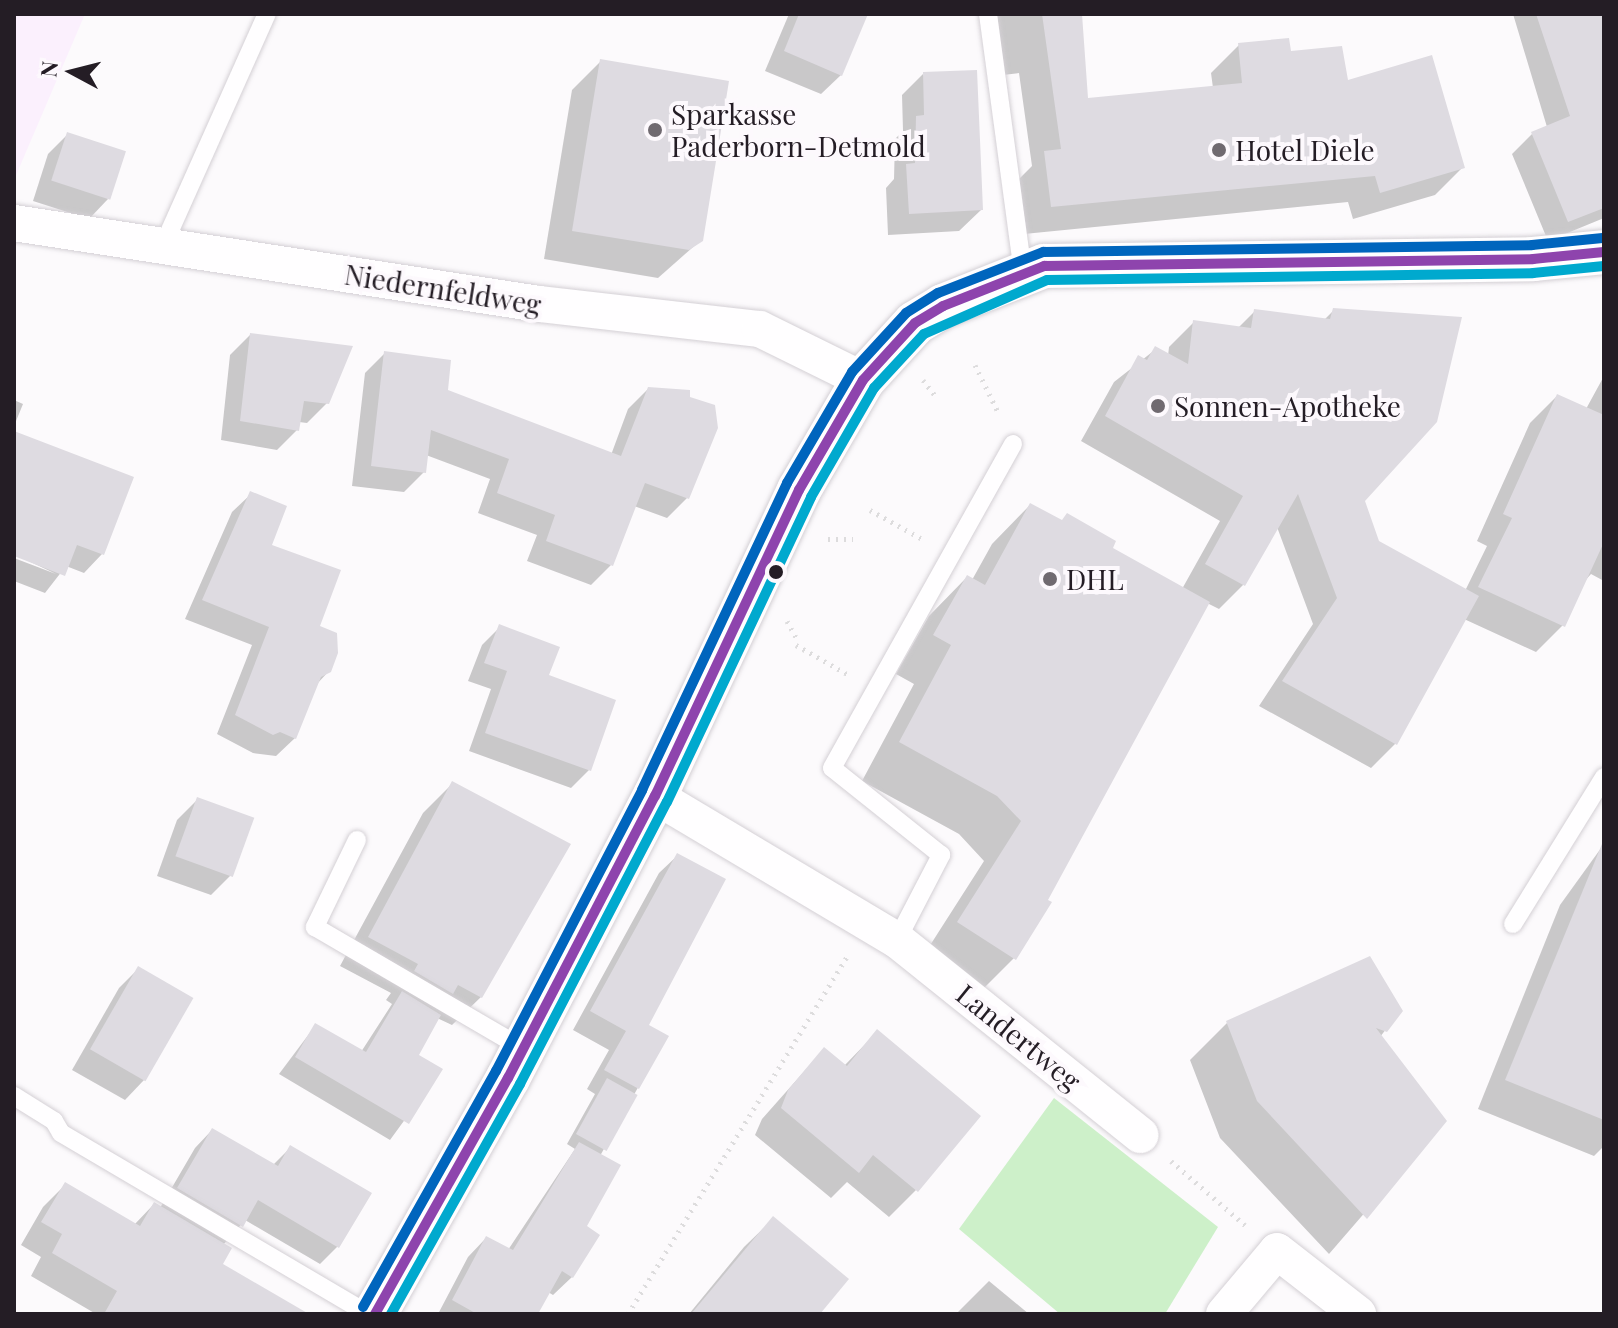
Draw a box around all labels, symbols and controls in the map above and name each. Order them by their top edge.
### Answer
north arrow [32,32,112,112]
text: N [32,59,64,79]
place label: Sparkasse Paderborn-Detmold [671,97,926,163]
marker: Sparkasse Paderborn-Detmold [646,121,664,139]
place label: Hotel Diele [1235,133,1375,167]
marker: Hotel Diele [1210,141,1228,159]
street label: Niedernfeldweg [342,257,544,321]
place label: Sonnen-Apotheke [1174,389,1401,423]
marker: Sonnen-Apotheke [1149,397,1167,415]
place label: DHL [1066,562,1124,596]
unlabelled marker [768,564,784,580]
marker: DHL [1041,570,1059,588]
street label: Landertweg [950,977,1088,1097]

